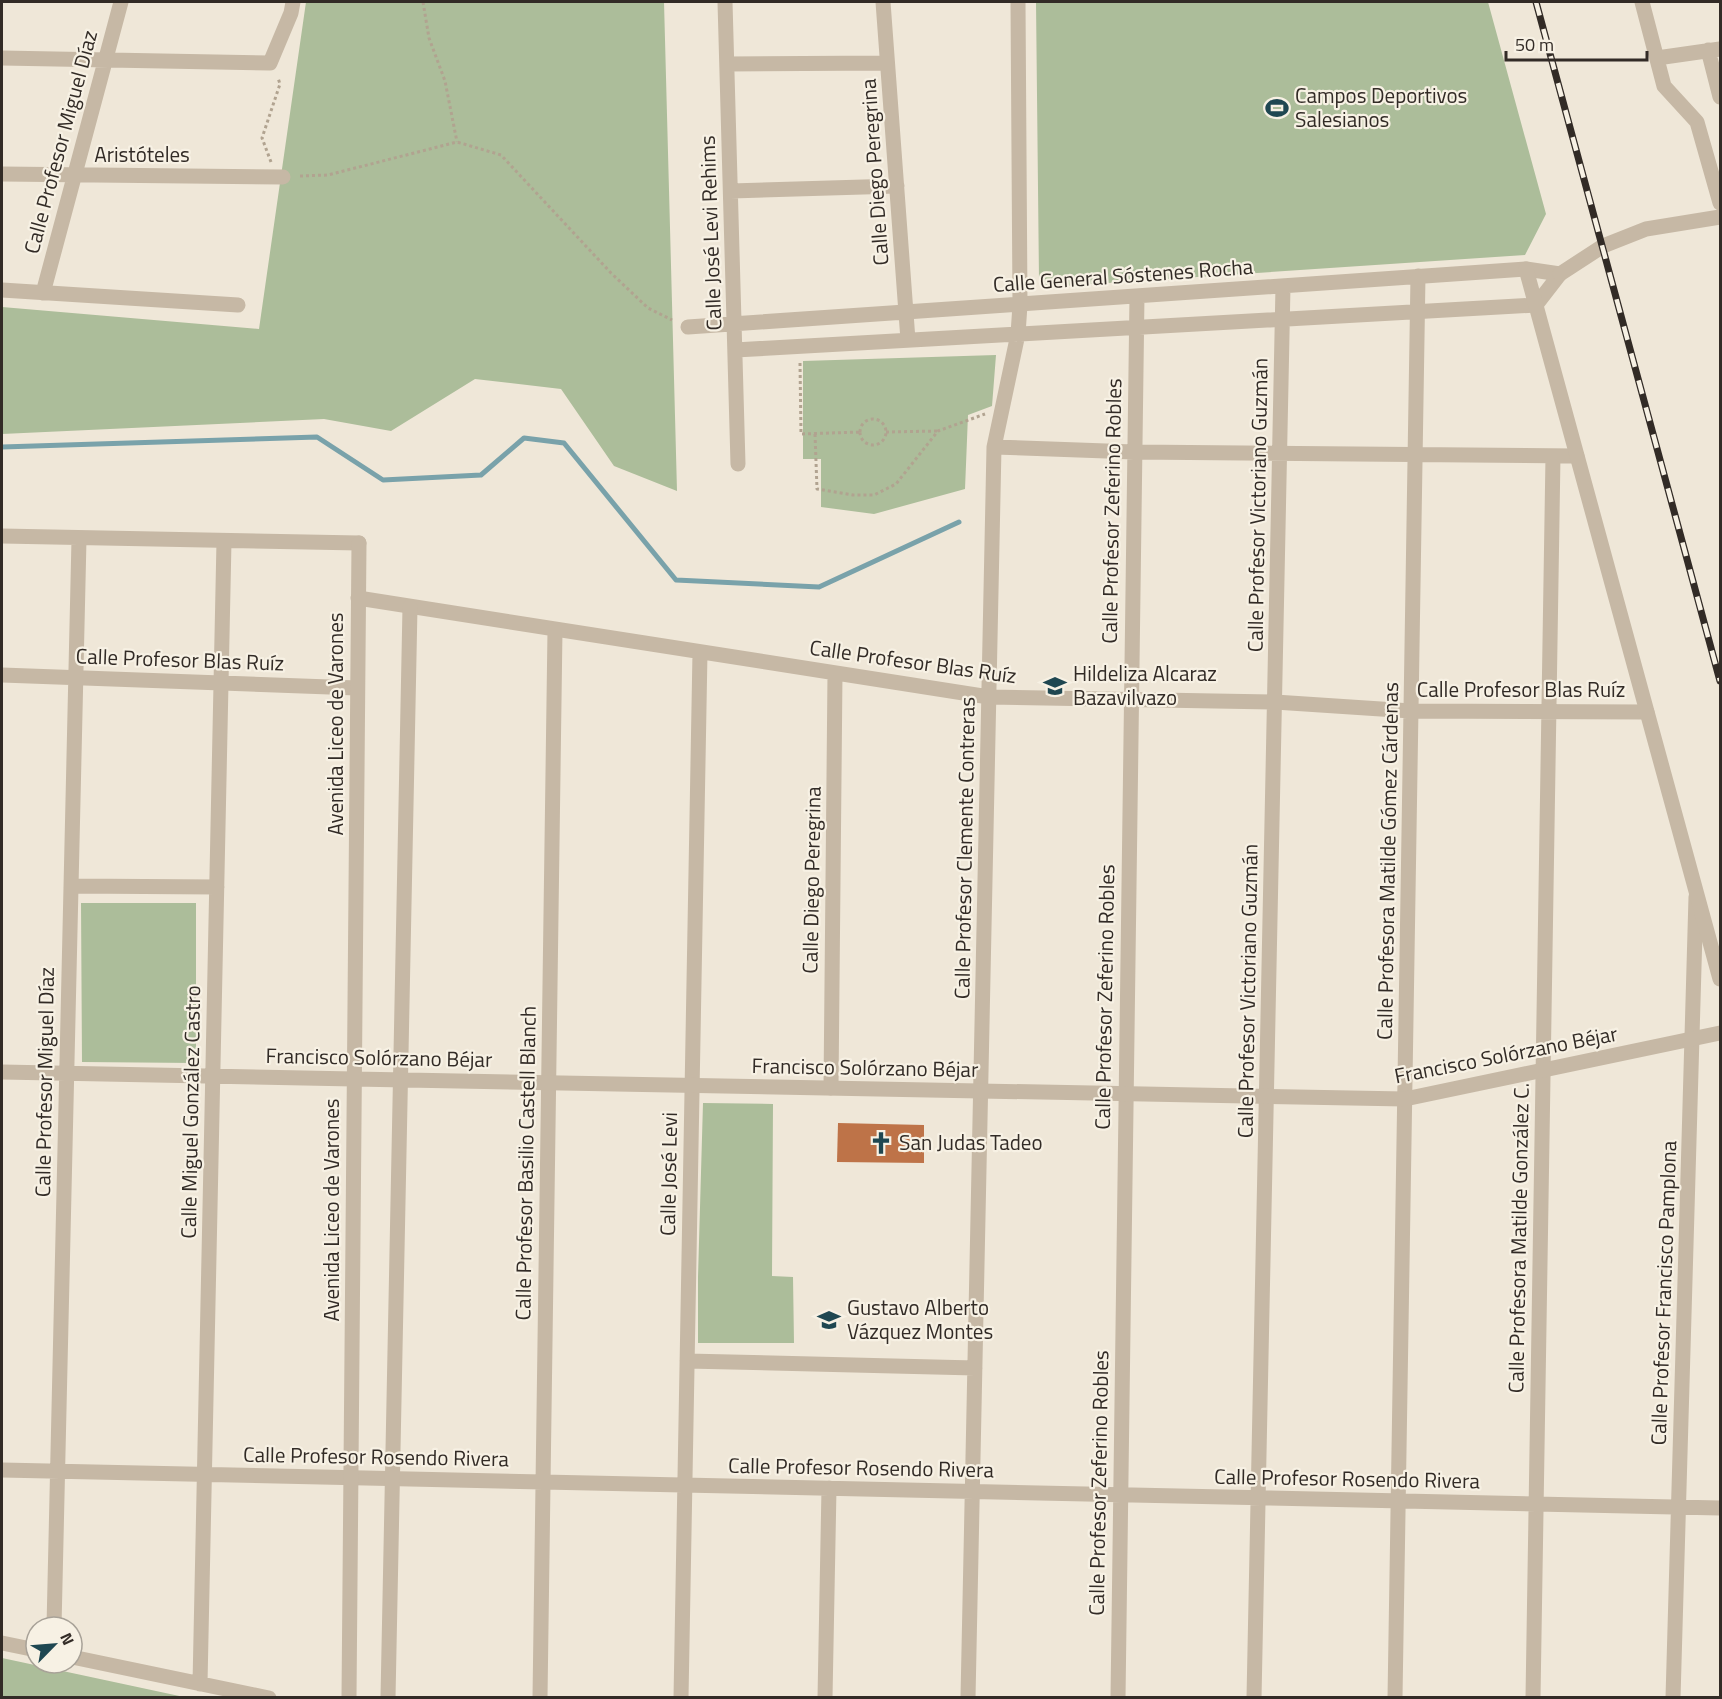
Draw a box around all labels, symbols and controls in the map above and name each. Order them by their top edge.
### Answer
scale bar [1506,24,1647,62]
street label: Calle Profesor Miguel Díaz [15,26,105,257]
text: 50 m [1515,31,1554,58]
street label: Calle Diego Peregrina [851,77,896,267]
place label: Campos Deportivos Salesianos [1295,79,1467,135]
sports icon: Campos Deportivos Salesianos [1264,95,1290,121]
street label: Calle José Levi Rehims [691,135,729,331]
street label: Aristóteles [94,138,190,170]
street label: Calle General Sóstenes Rocha [992,250,1255,300]
street label: Calle Profesor Victoriano Guzmán [1238,358,1276,652]
street label: Calle Profesor Zeferino Robles [1093,378,1129,644]
street label: Avenida Liceo de Varones [319,612,351,836]
street label: Calle Profesor Blas Ruíz [808,631,1019,691]
street label: Calle Profesor Blas Ruíz [75,639,285,679]
place label: Hildeliza Alcaraz Bazavilvazo [1073,657,1217,713]
school or university icon: Hildeliza Alcaraz Bazavilvazo [1042,673,1068,699]
street label: Calle Profesor Blas Ruíz [1417,673,1625,705]
street label: Calle Profesora Matilde Gómez Cárdenas [1368,682,1406,1040]
street label: Calle Profesor Clemente Contreras [945,696,983,1000]
street label: Calle Diego Peregrina [793,786,829,974]
street label: Calle Profesor Victoriano Guzmán [1228,844,1266,1138]
street label: Calle Profesor Zeferino Robles [1086,864,1122,1130]
street label: Calle Profesor Miguel Díaz [26,967,62,1197]
street label: Calle Miguel González Castro [172,985,208,1239]
street label: Calle Profesor Basilio Castell Blanch [506,1005,544,1321]
street label: Francisco Solórzano Béjar [1392,1017,1620,1091]
street label: Francisco Solórzano Béjar [265,1039,493,1075]
street label: Francisco Solórzano Béjar [751,1049,979,1085]
street label: Calle Profesora Matilde González C. [1499,1083,1537,1393]
street label: Avenida Liceo de Varones [315,1098,347,1322]
street label: Calle José Levi [651,1112,685,1236]
place label: San Judas Tadeo [899,1126,1043,1158]
church icon: San Judas Tadeo [868,1130,894,1156]
street label: Calle Profesor Francisco Pamplona [1642,1140,1684,1446]
place label: Gustavo Alberto Vázquez Montes [847,1291,993,1347]
school or university icon: Gustavo Alberto Vázquez Montes [816,1307,842,1333]
street label: Calle Profesor Zeferino Robles [1080,1350,1116,1616]
street label: Calle Profesor Rosendo Rivera [243,1438,510,1474]
street label: Calle Profesor Rosendo Rivera [728,1449,995,1485]
street label: Calle Profesor Rosendo Rivera [1214,1460,1481,1496]
north arrow [24,1615,84,1675]
text: N [54,1629,81,1649]

